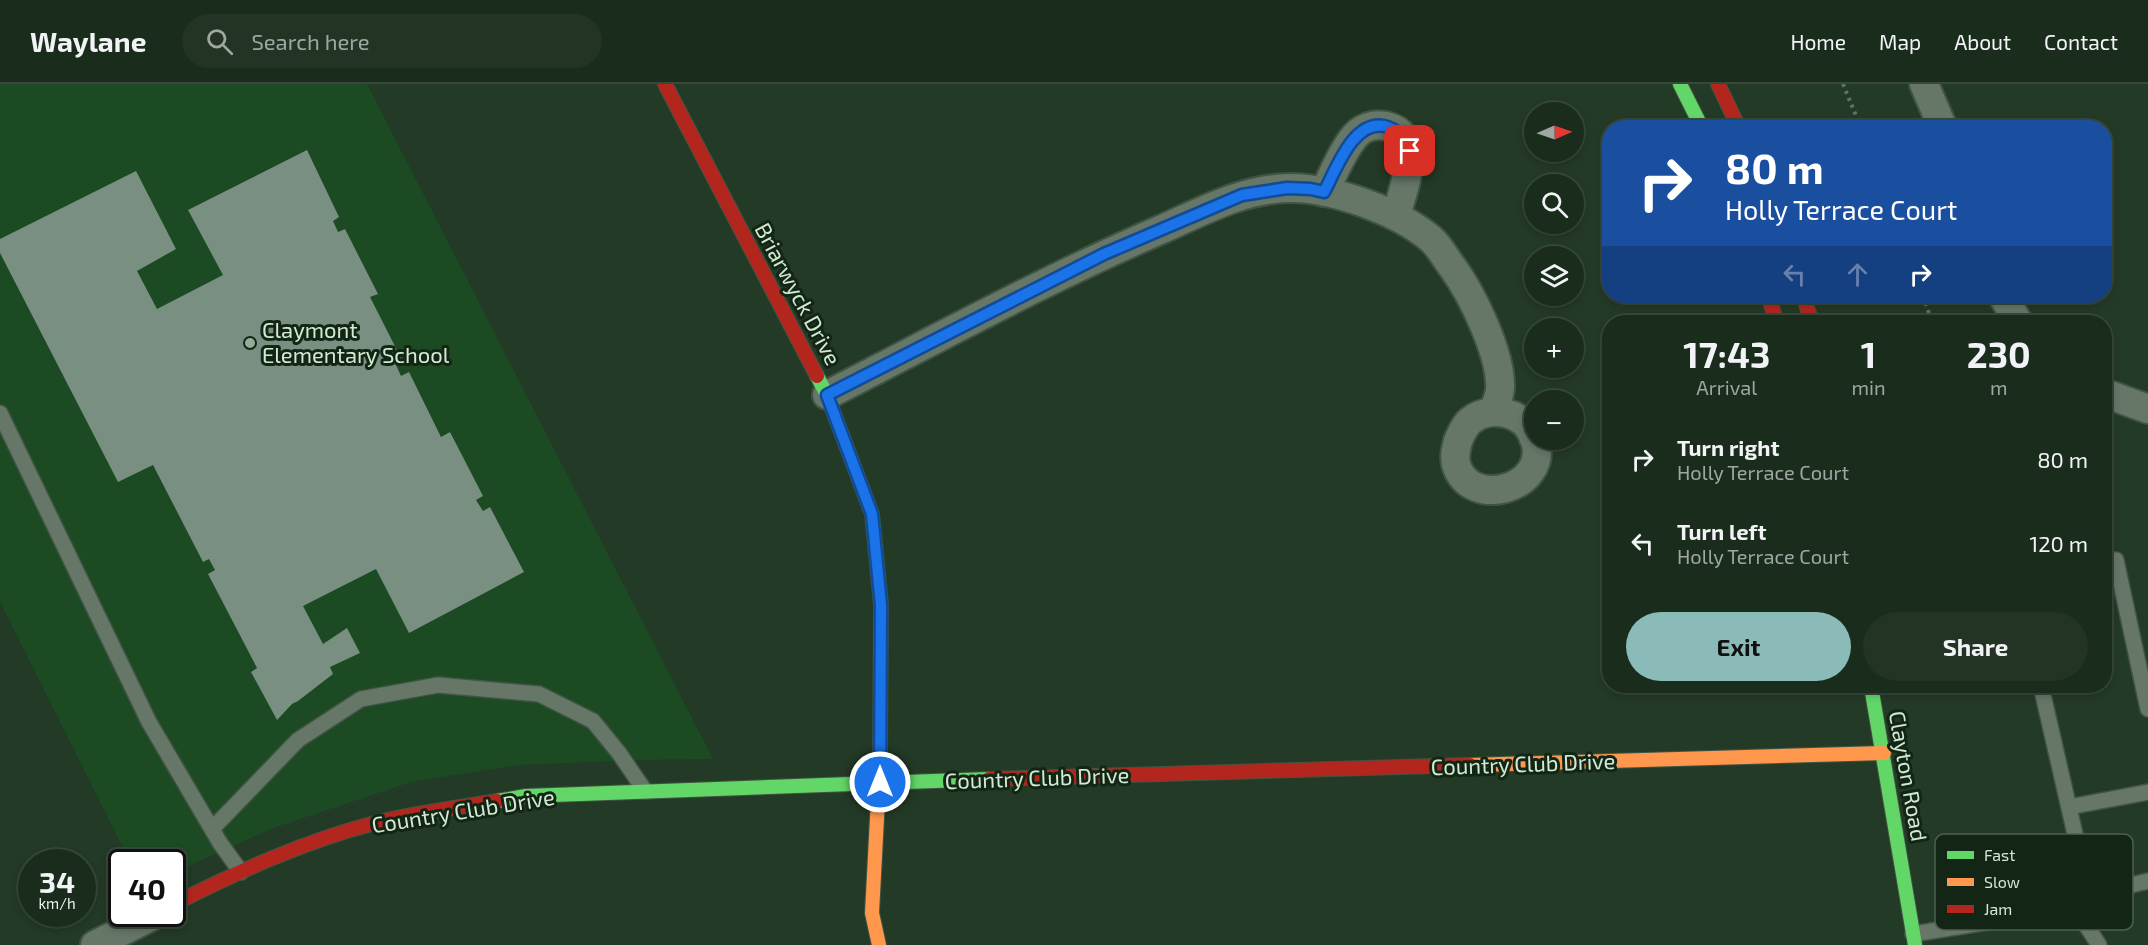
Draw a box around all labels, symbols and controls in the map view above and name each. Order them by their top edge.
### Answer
search box [182,14,602,68]
text: Waylane [30,24,146,58]
icon: search [203,25,236,58]
text: Search here [251,28,370,54]
text: Home [1790,29,1846,54]
text: Map [1879,29,1921,54]
text: About [1954,29,2011,54]
text: Contact [2044,29,2118,54]
north arrow [1524,102,1584,162]
map controls [1524,102,1584,450]
pin [1384,125,1435,176]
icon: arrive [1393,134,1426,167]
text: 80 m [1725,142,1824,192]
icon: right [1626,144,1704,222]
button: search [1524,174,1584,234]
text: Holly Terrace Court [1725,193,1957,225]
street label: Briarwyck Drive [750,218,847,369]
button: layers [1524,246,1584,306]
icon: left [1778,258,1811,291]
icon: ahead [1841,258,1874,291]
icon: right [1904,258,1937,291]
place label: Claymont Elementary School [262,316,450,367]
button: + [1524,318,1584,378]
text: 17:43 [1683,332,1770,375]
text: 1 [1861,332,1876,375]
text: 230 [1967,332,2031,375]
marker: Claymont Elementary School [243,336,257,350]
text: Arrival [1696,375,1757,399]
text: min [1852,375,1886,399]
text: m [1990,375,2008,399]
button: − [1524,390,1584,450]
text: Turn right [1677,434,1779,460]
icon: right [1626,443,1659,476]
text: 80 m [2037,446,2088,472]
text: Holly Terrace Court [1677,460,1849,484]
text: Turn left [1677,518,1766,544]
icon: left [1626,527,1659,560]
text: 120 m [2029,530,2088,556]
text: Holly Terrace Court [1677,544,1849,568]
button: Exit [1626,612,1851,681]
button: Share [1863,612,2088,681]
street label: Clayton Road [1885,709,1933,843]
street label: Country Club Drive [1430,747,1616,779]
position arrow [848,750,912,814]
street label: Country Club Drive [944,761,1130,793]
street label: Country Club Drive [369,783,556,837]
legend [1935,834,2133,930]
text: Fast [1984,845,2015,864]
speed limit sign: 40 [108,849,186,927]
text: 34 [39,863,75,899]
text: Slow [1984,872,2020,891]
text: km/h [38,894,76,912]
text: Jam [1984,899,2012,918]

